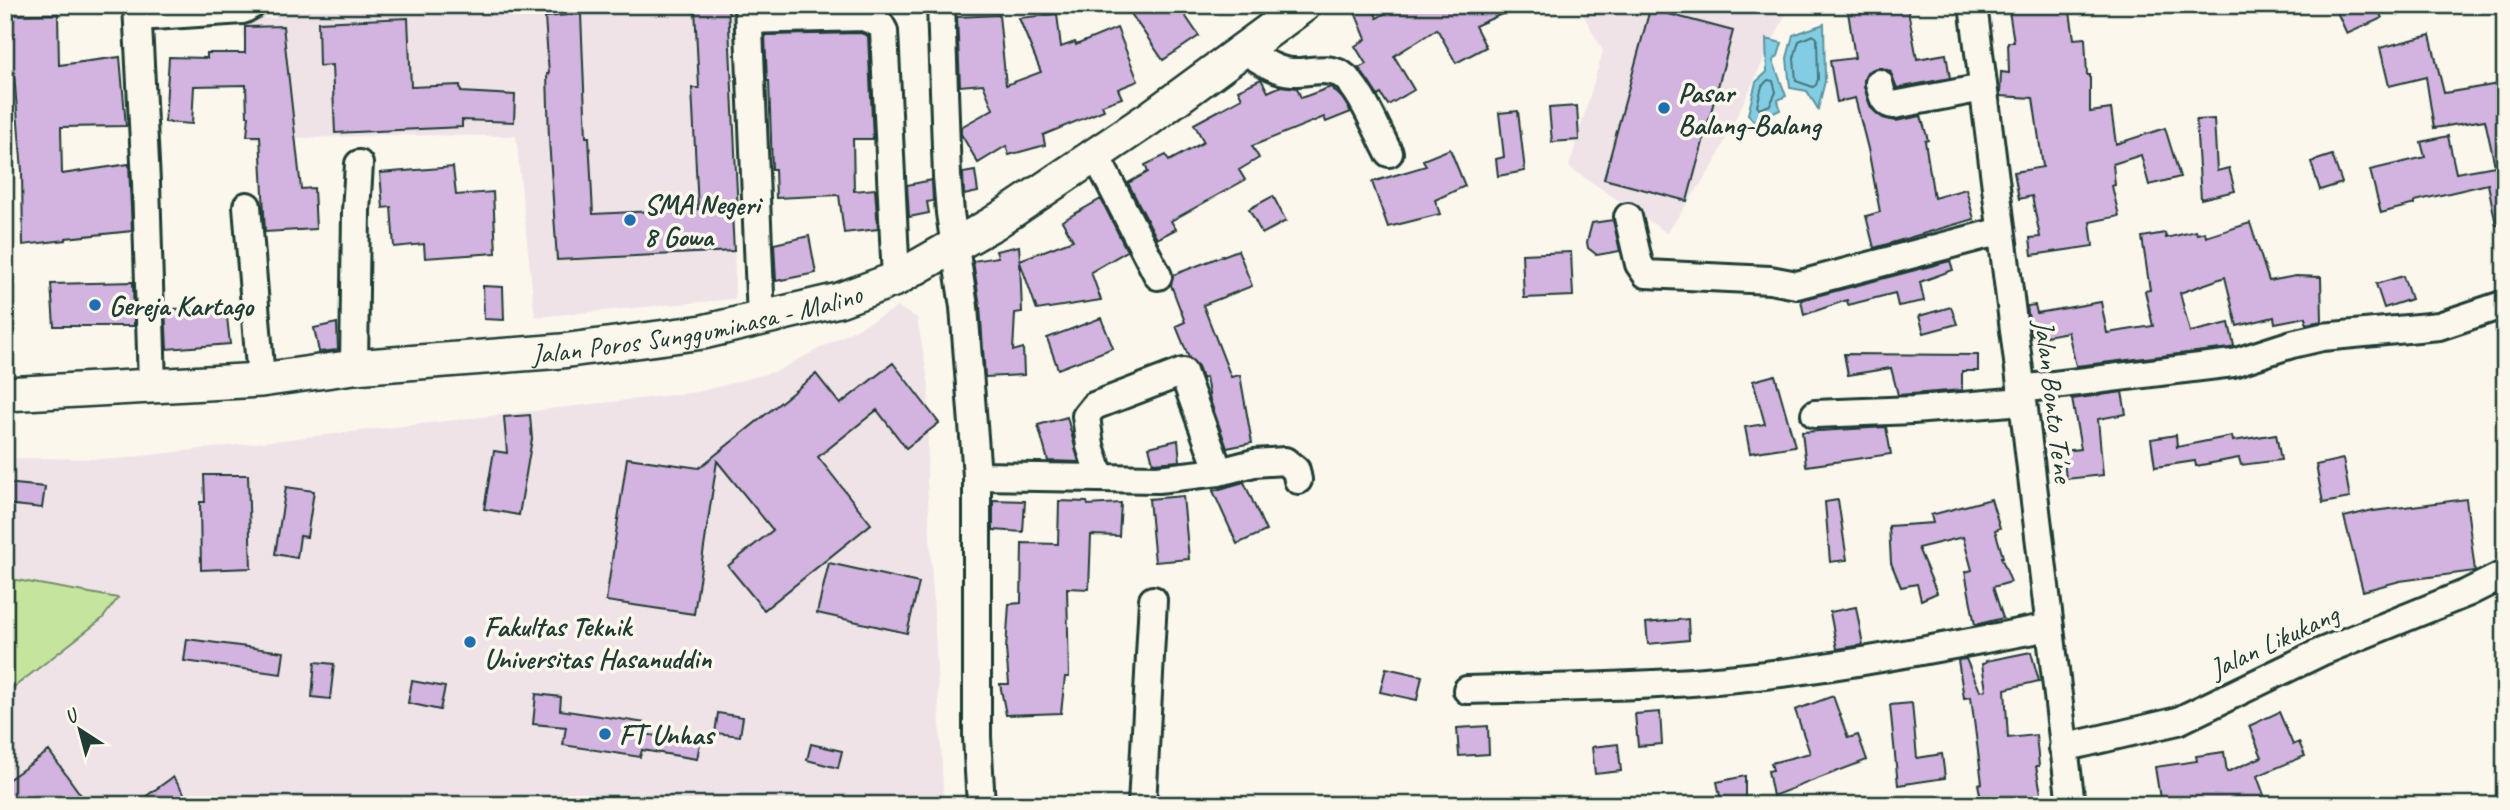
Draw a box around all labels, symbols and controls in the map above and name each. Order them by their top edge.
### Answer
place label: Pasar Balang-Balang [1678,75,1823,142]
marker: Pasar Balang-Balang [1656,100,1672,116]
place label: SMA Negeri 8 Gowa [644,187,763,254]
marker: SMA Negeri 8 Gowa [622,212,638,228]
street label: Jalan Poros Sungguminasa - Malino [528,275,868,371]
place label: Gereja Kartago [109,288,255,323]
marker: Gereja Kartago [87,297,103,313]
street label: Jalan Bonto Te'ne [2026,316,2082,486]
street label: Jalan Likukang [2202,595,2346,687]
place label: Fakultas Teknik Universitas Hasanuddin [484,609,712,676]
marker: Fakultas Teknik Universitas Hasanuddin [462,634,478,650]
north arrow [46,694,116,764]
text: U [60,702,84,729]
place label: FT Unhas [619,717,716,752]
marker: FT Unhas [597,726,613,742]

